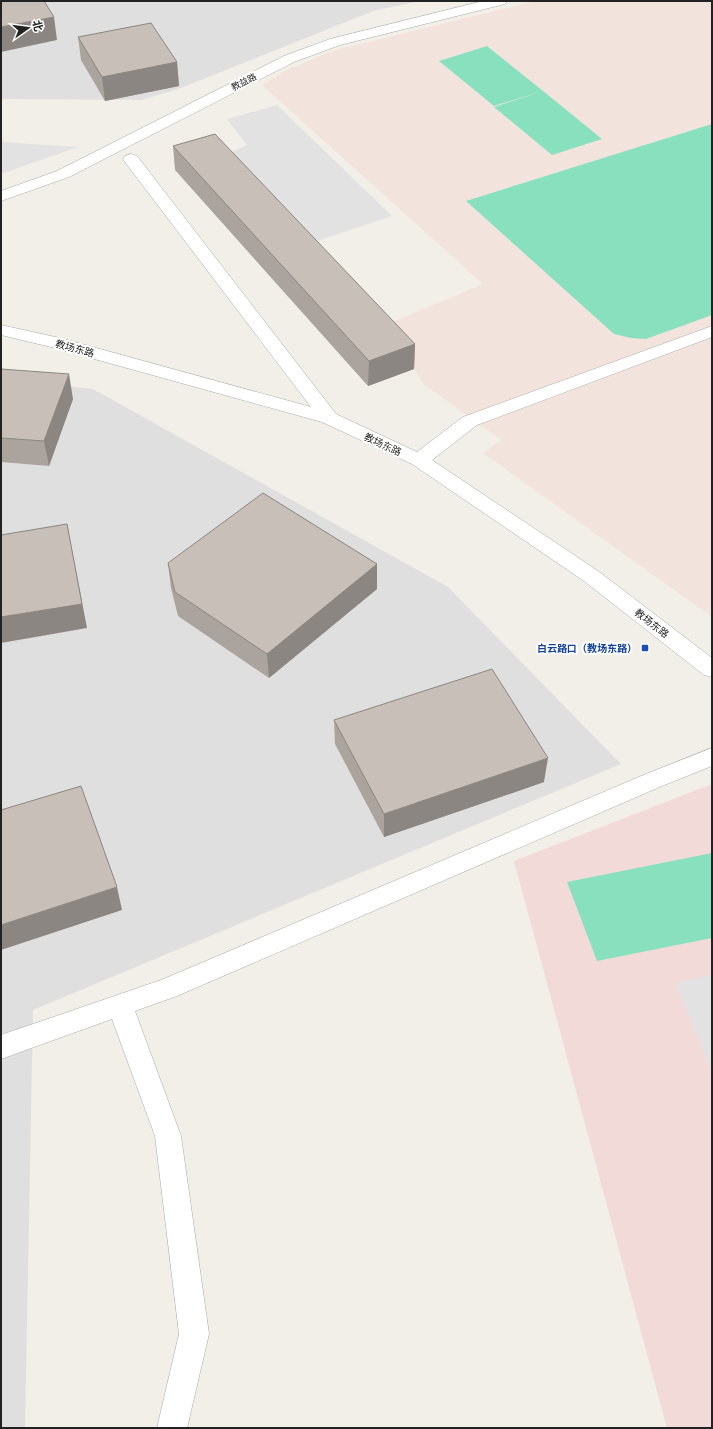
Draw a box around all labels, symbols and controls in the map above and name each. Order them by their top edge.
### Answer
north arrow [8,8,48,48]
text: 北 [31,19,46,32]
street label: 教益路 [229,71,258,93]
street label: 教场东路 [54,337,96,359]
street label: 教场东路 [362,430,404,458]
street label: 教场东路 [633,606,671,640]
place label: 白云路口（教场东路） [537,642,637,654]
marker: 白云路口（教场东路） [640,643,650,653]

